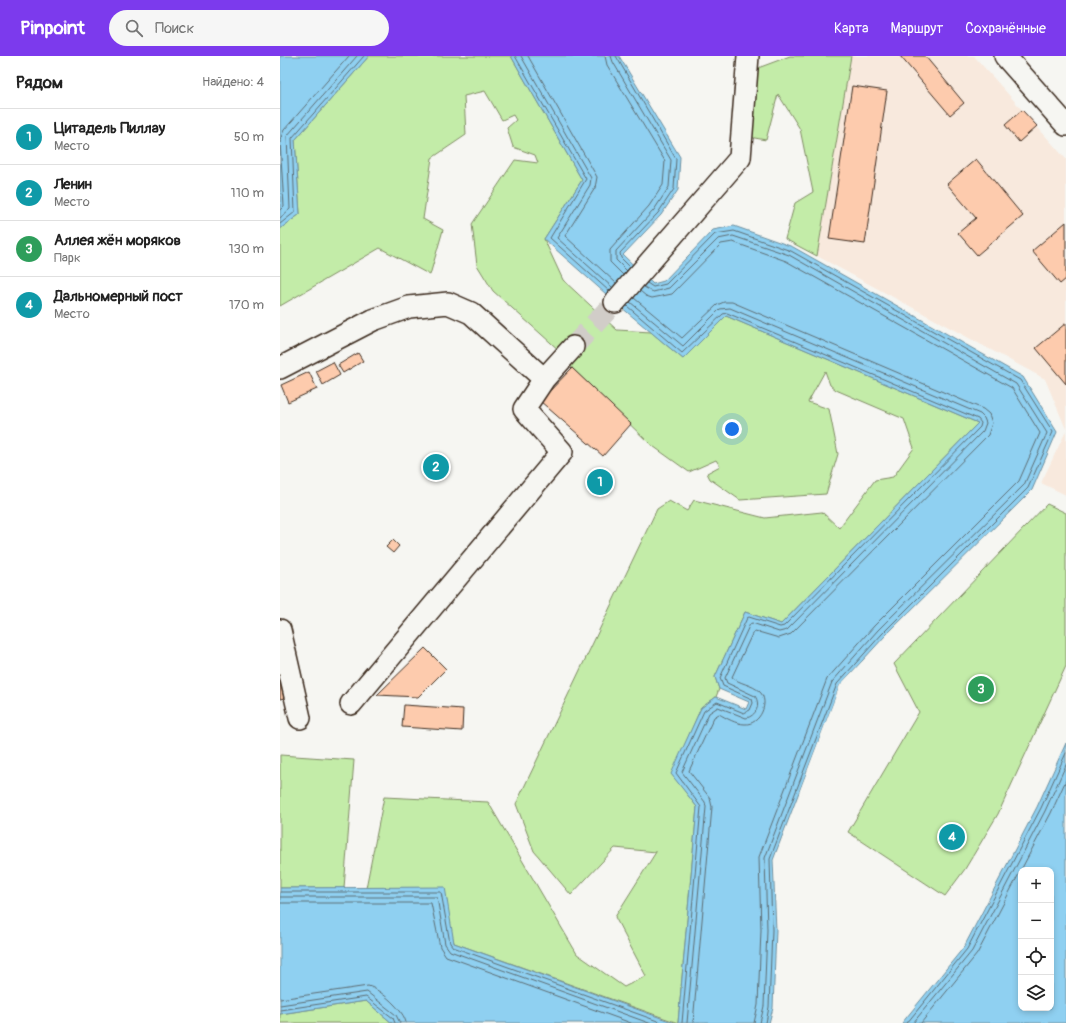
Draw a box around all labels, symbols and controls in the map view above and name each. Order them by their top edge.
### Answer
search box [109,10,389,46]
text: Pinpoint [20,16,85,40]
icon: search [123,17,145,39]
text: Поиск [155,19,194,38]
text: Карта [834,20,869,37]
text: Маршрут [891,20,943,37]
text: Сохранённые [965,20,1046,37]
text: Рядом [16,72,63,93]
text: Найдено: 4 [202,74,264,90]
text: Цитадель Пиллау [54,119,165,138]
text: 1 [26,129,32,145]
text: 50 m [234,129,264,145]
text: Место [54,138,90,154]
text: Ленин [54,175,92,194]
text: 2 [25,185,33,201]
text: 110 m [231,185,264,201]
text: Место [54,194,90,210]
text: Аллея жён моряков [54,231,181,250]
text: 3 [25,241,33,257]
text: 130 m [228,241,264,257]
text: Парк [54,250,81,266]
text: Дальномерный пост [54,287,183,306]
text: 4 [25,297,33,313]
text: 170 m [229,297,264,313]
text: Место [54,306,90,322]
your location [722,419,742,439]
pin: 2 [423,452,449,482]
pin: 1 [587,467,613,497]
pin: 3 [968,674,994,704]
pin: 4 [939,822,965,852]
map controls [1018,867,1054,1011]
button: + [1018,867,1054,903]
button: − [1018,903,1054,939]
button: locate [1018,939,1054,975]
button: layers [1018,975,1054,1011]

